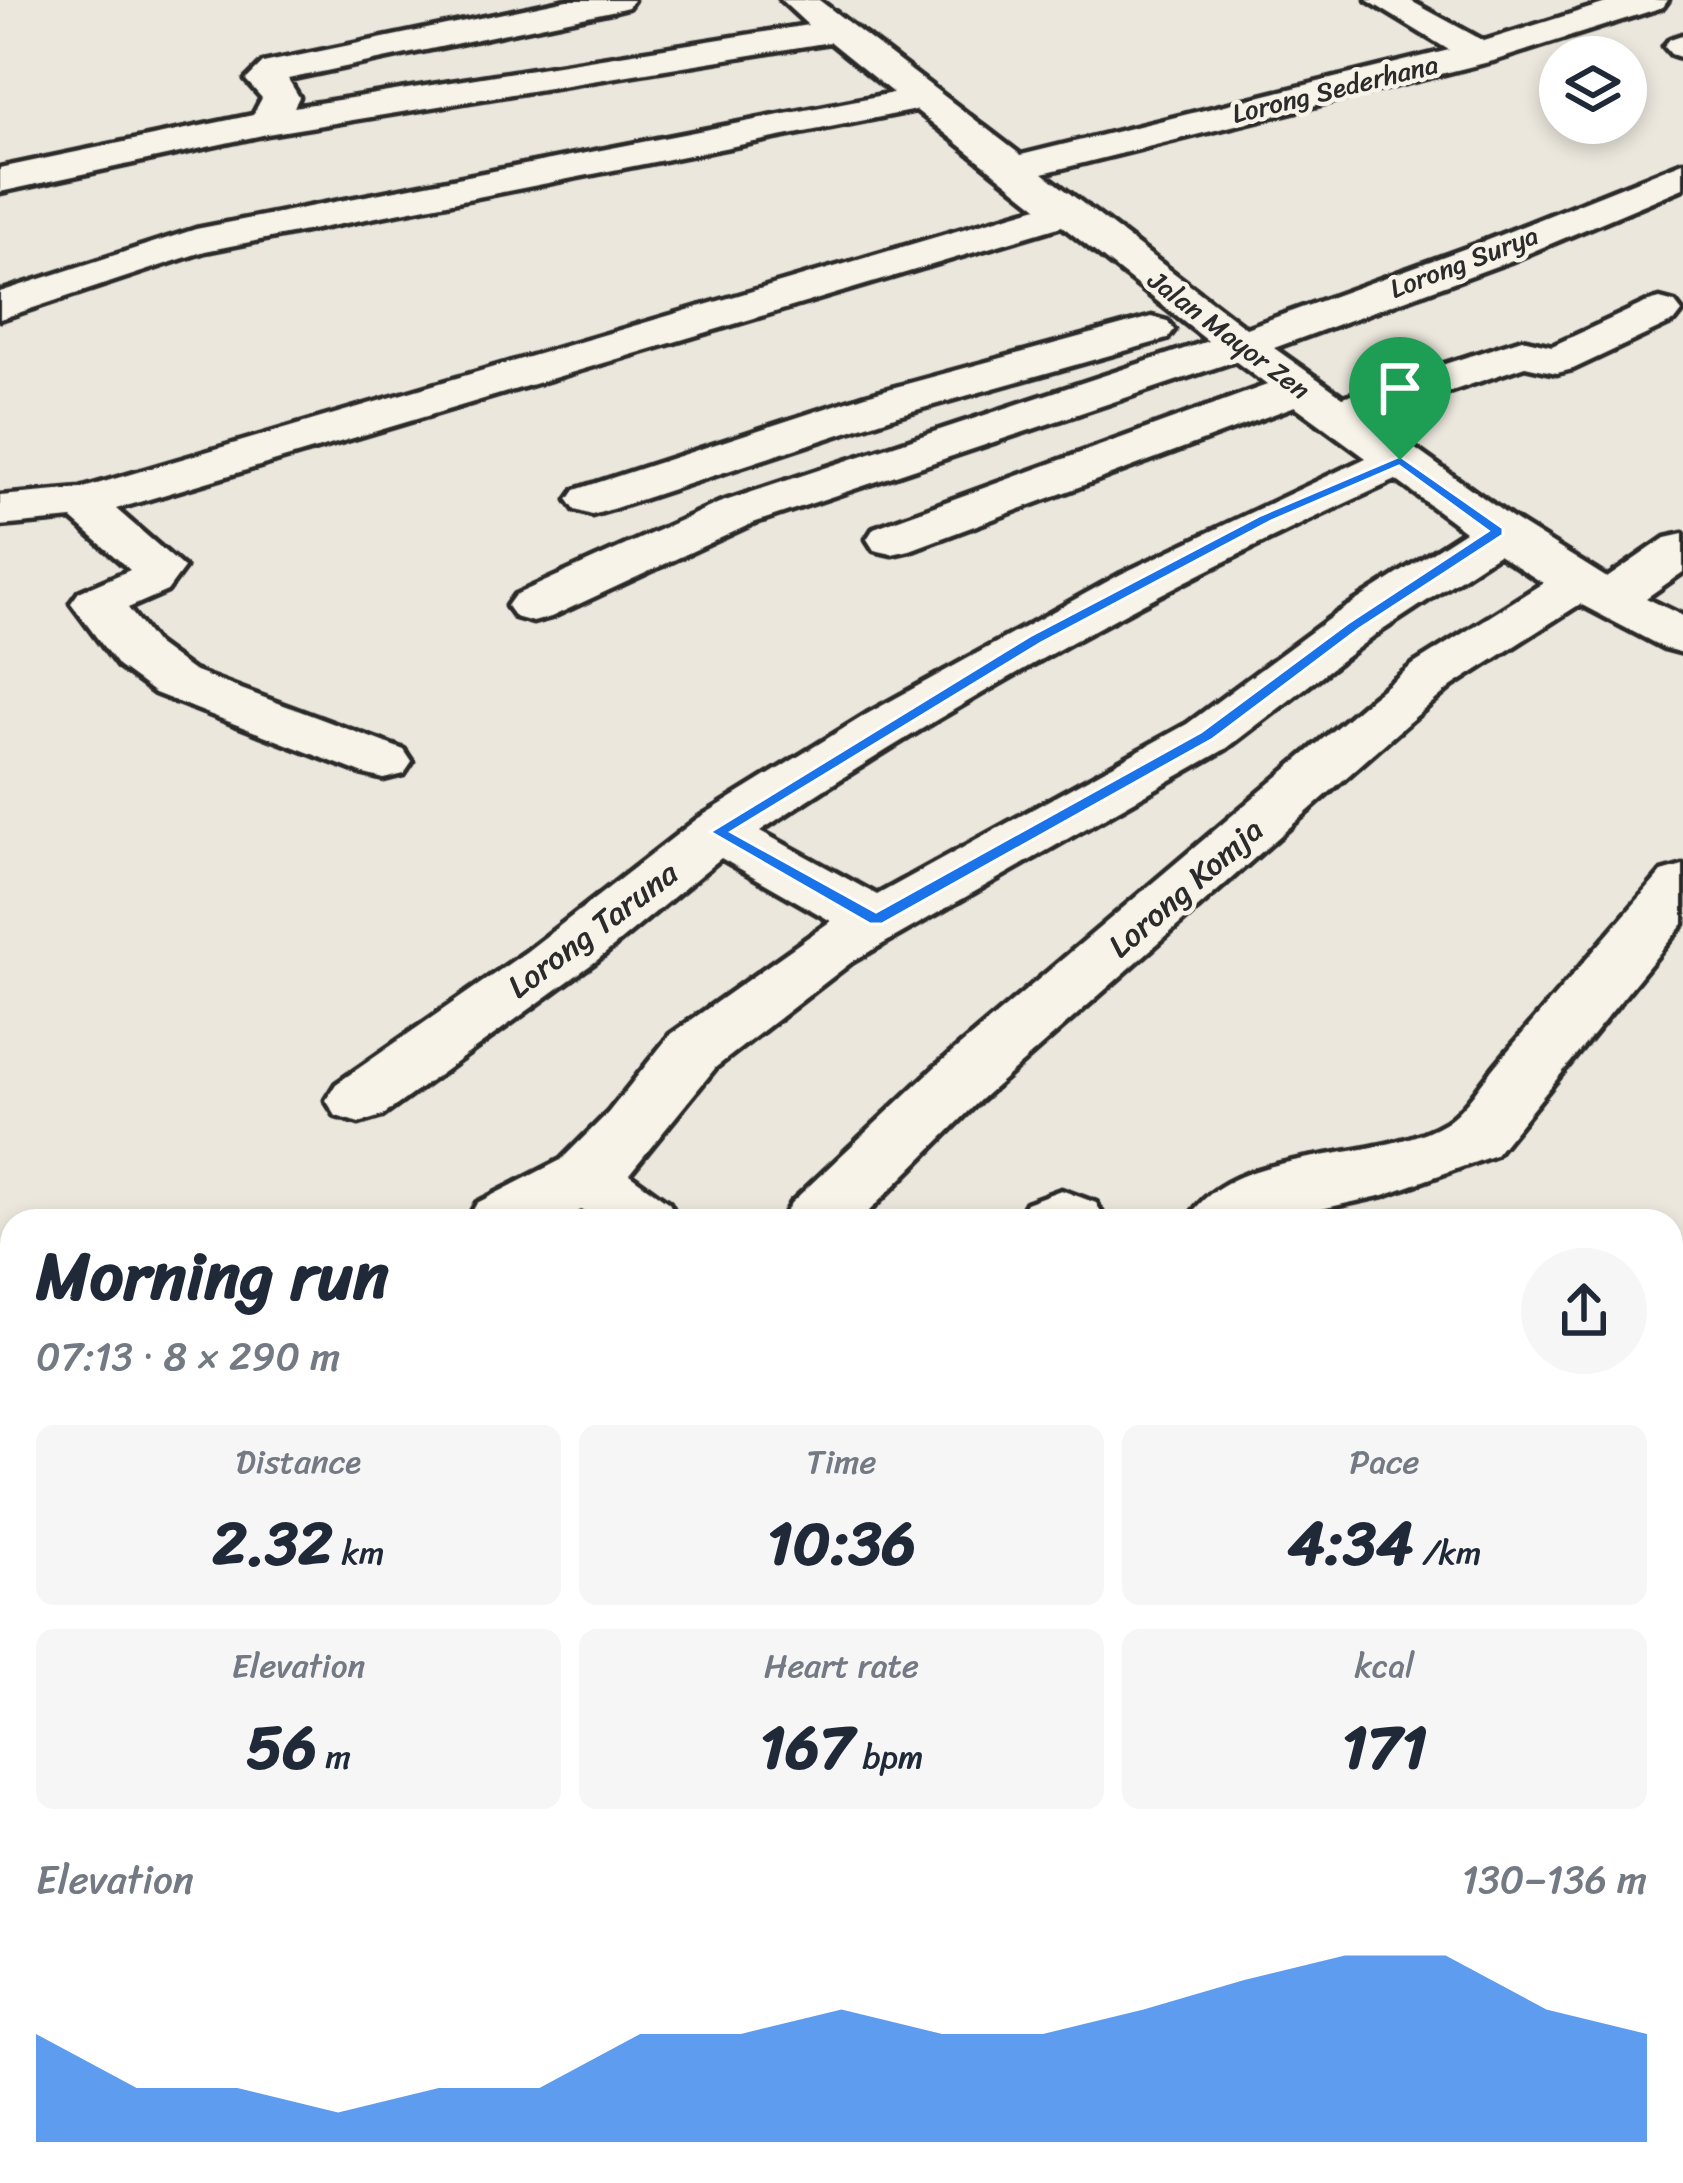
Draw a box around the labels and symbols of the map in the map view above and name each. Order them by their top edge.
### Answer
street label: Lorong Sederhana [1227,40,1444,138]
street label: Lorong Surya [1382,212,1546,312]
street label: Jalan Mayor Zen [1136,257,1321,413]
pin [1349,337,1451,460]
street label: Lorong Komja [1094,803,1277,973]
street label: Lorong Taruna [494,845,691,1014]

